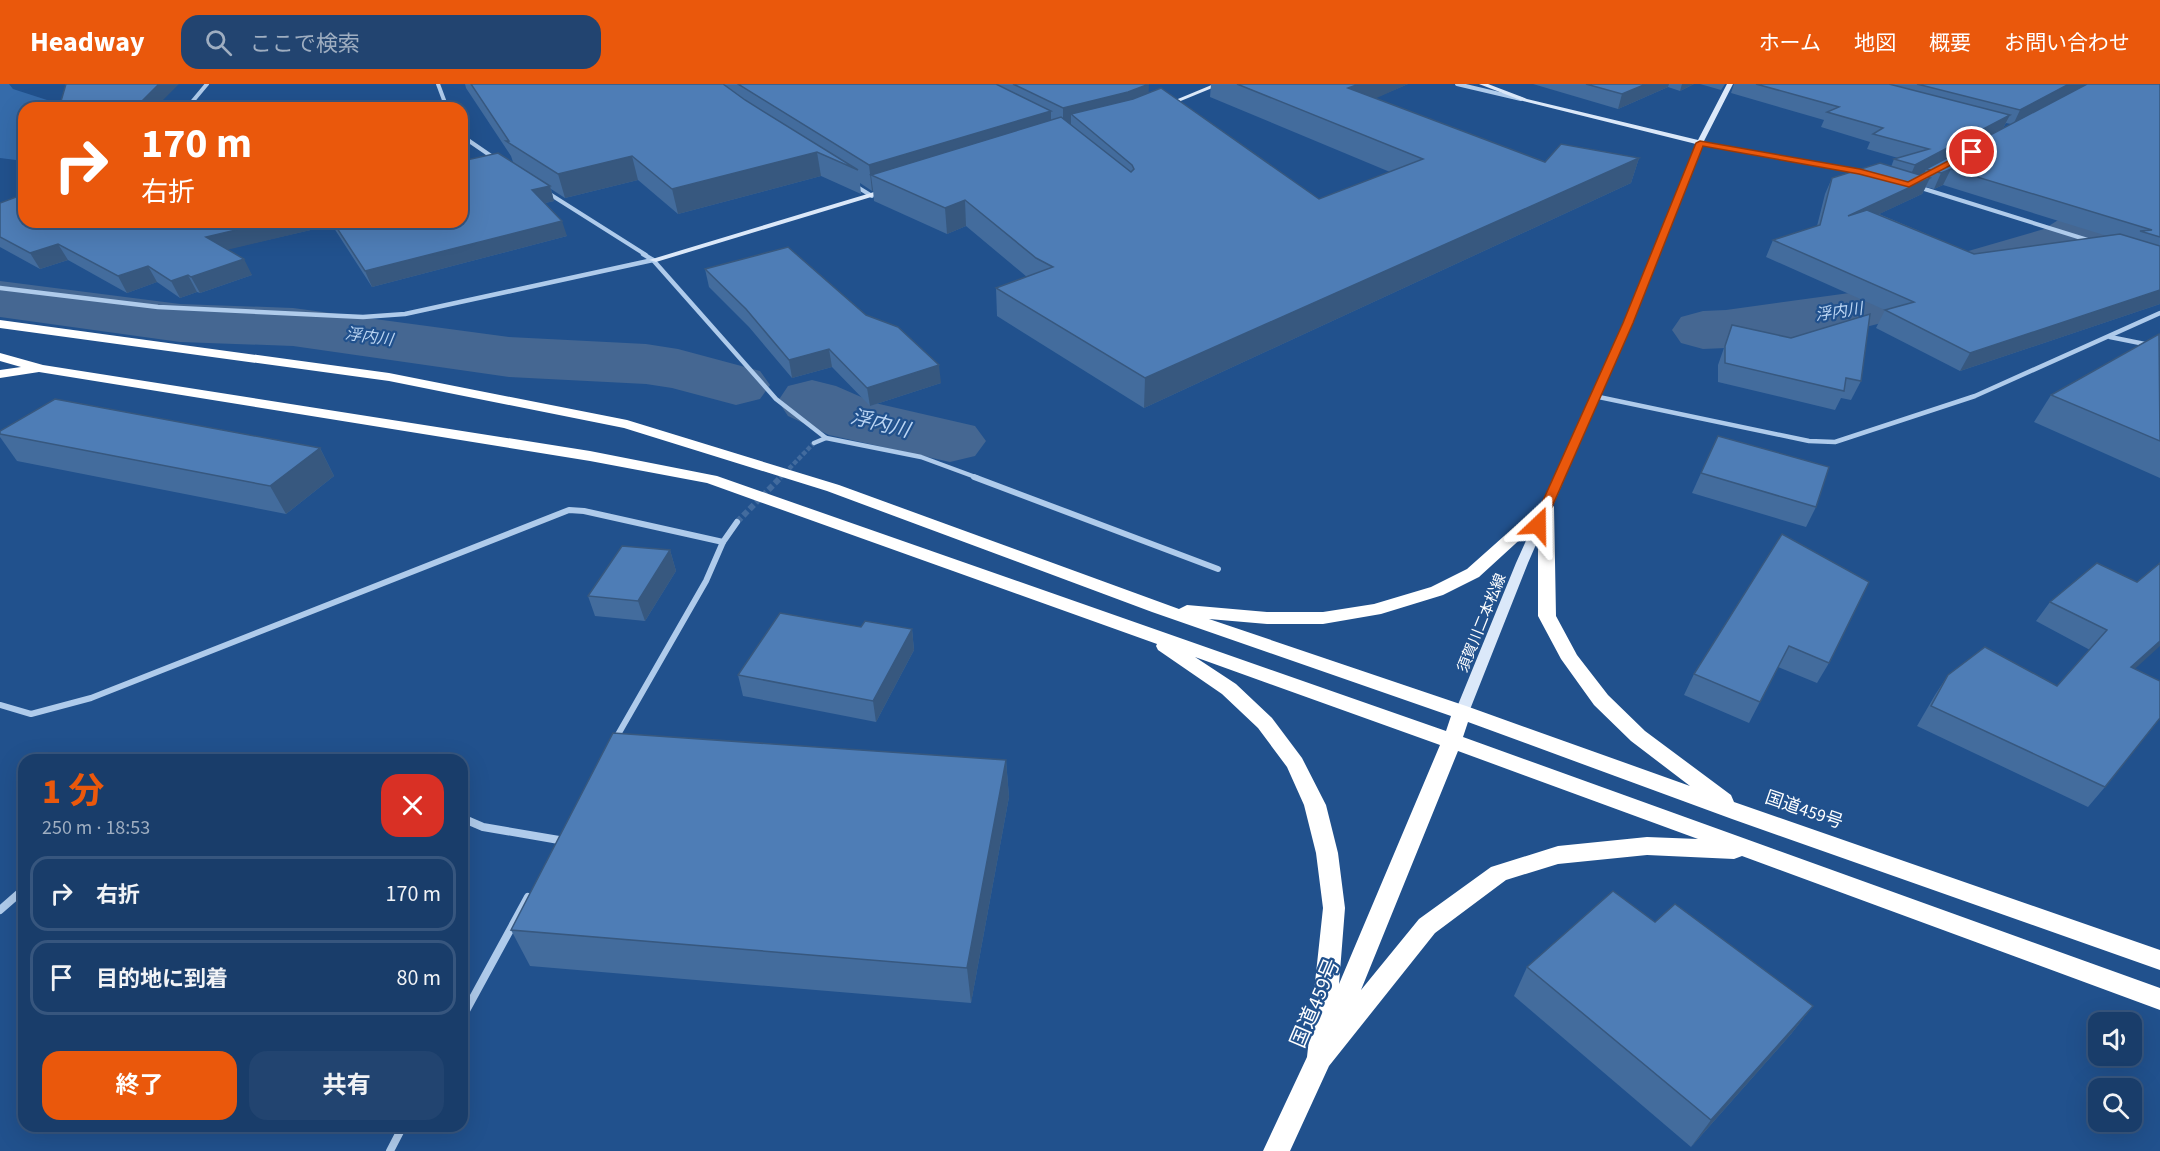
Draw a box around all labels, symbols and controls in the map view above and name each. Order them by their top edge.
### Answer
search box [181,15,601,69]
text: Headway [30,22,145,62]
icon: search [202,26,235,59]
text: ここで検索 [250,28,360,60]
text: ホーム [1759,28,1821,58]
text: 地図 [1854,28,1896,58]
text: 概要 [1929,28,1971,58]
text: お問い合わせ [2004,28,2130,58]
text: 170 m [141,114,252,174]
icon: right [42,126,120,204]
pin [1946,126,1997,177]
icon: arrive [1955,135,1988,168]
text: 右折 [141,173,195,212]
water label: 浮内川 [1814,297,1866,326]
water label: 浮内川 [344,323,396,352]
water label: 浮内川 [848,403,914,445]
position arrow [1506,493,1570,557]
street label: 須賀川二本松線 [1453,570,1511,676]
text: 1 分 [42,766,104,817]
button: close [381,774,444,837]
street label: 国道459号 [1762,785,1846,835]
text: 250 m · 18:53 [42,814,150,842]
icon: right [45,877,78,910]
text: 170 m [386,878,441,910]
text: 右折 [96,879,140,911]
street label: 国道459号 [1283,954,1347,1052]
icon: arrive [45,961,78,994]
text: 80 m [396,962,441,994]
text: 目的地に到着 [96,963,228,995]
map controls [2088,1012,2142,1132]
button: sound [2088,1012,2142,1066]
button: 終了 [42,1051,237,1120]
button: 共有 [249,1051,444,1120]
button: search [2088,1078,2142,1132]

